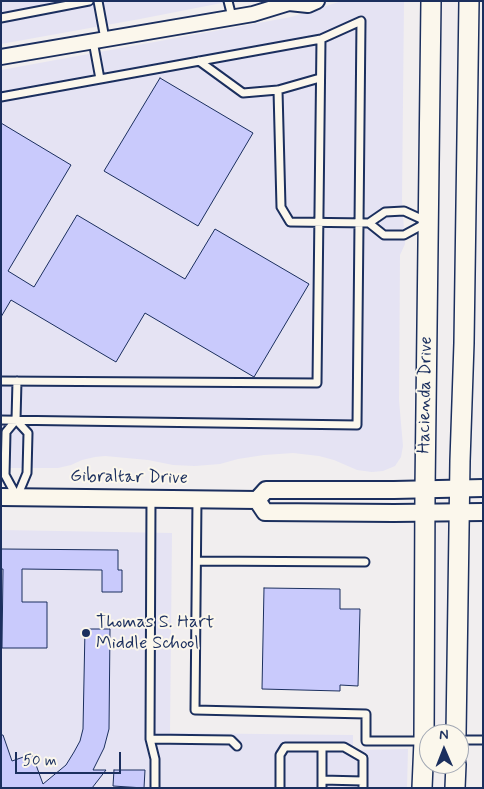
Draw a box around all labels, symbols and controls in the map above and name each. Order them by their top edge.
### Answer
street label: Hacienda Drive [414,336,438,454]
street label: Gibraltar Drive [70,466,188,490]
place label: Thomas S. Hart Middle School [96,612,214,654]
marker: Thomas S. Hart Middle School [80,627,92,639]
north arrow [419,724,469,774]
text: N [439,726,449,744]
scale bar [18,742,124,774]
text: 50 m [23,751,57,771]

